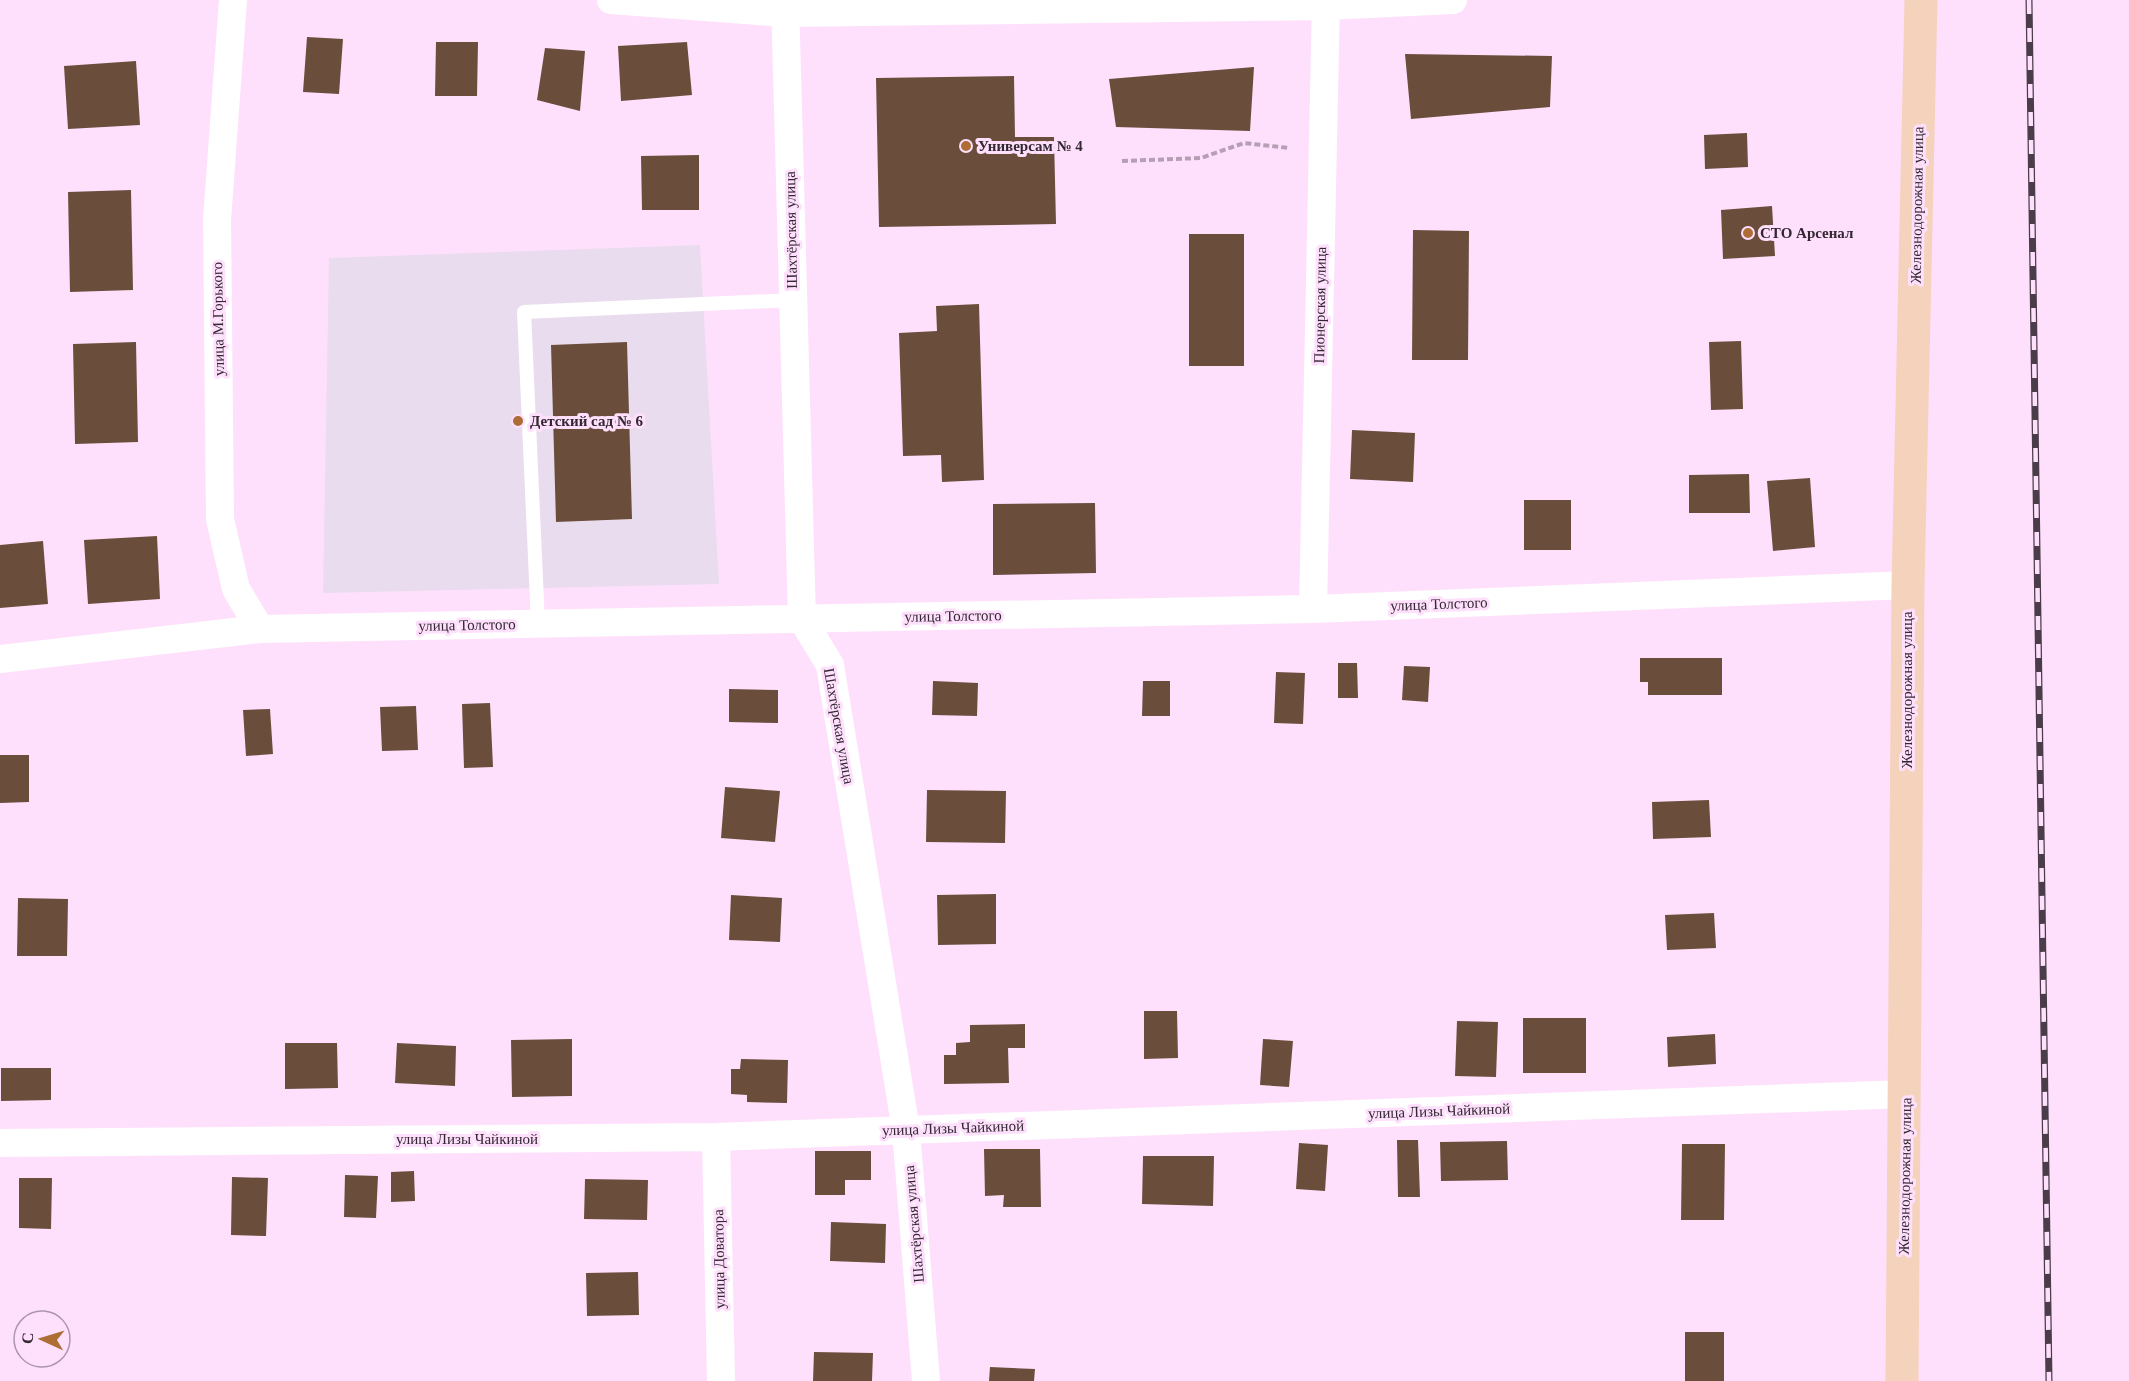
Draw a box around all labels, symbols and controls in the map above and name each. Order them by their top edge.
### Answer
street label: Железнодорожная улица [1908,126,1926,284]
place label: Универсам № 4 [978,138,1083,154]
marker: Универсам № 4 [959,139,973,153]
street label: Шахтёрская улица [782,171,800,289]
place label: СТО Арсенал [1760,225,1854,241]
marker: СТО Арсенал [1741,226,1755,240]
street label: Пионерская улица [1311,246,1329,363]
street label: улица М.Горького [209,262,227,376]
place label: Детский сад № 6 [530,413,644,429]
marker: Детский сад № 6 [511,414,525,428]
street label: улица Толстого [1390,594,1488,614]
street label: улица Толстого [904,607,1002,625]
street label: Железнодорожная улица [1899,611,1915,769]
street label: улица Толстого [418,616,516,634]
street label: Шахтёрская улица [821,667,857,786]
street label: Железнодорожная улица [1896,1097,1914,1255]
street label: улица Лизы Чайкиной [1368,1101,1510,1121]
street label: улица Лизы Чайкиной [882,1118,1024,1138]
street label: улица Лизы Чайкиной [396,1131,538,1147]
street label: Шахтёрская улица [901,1164,927,1283]
street label: улица Доватора [710,1209,728,1309]
north arrow [12,1309,72,1369]
text: С [19,1332,36,1344]

